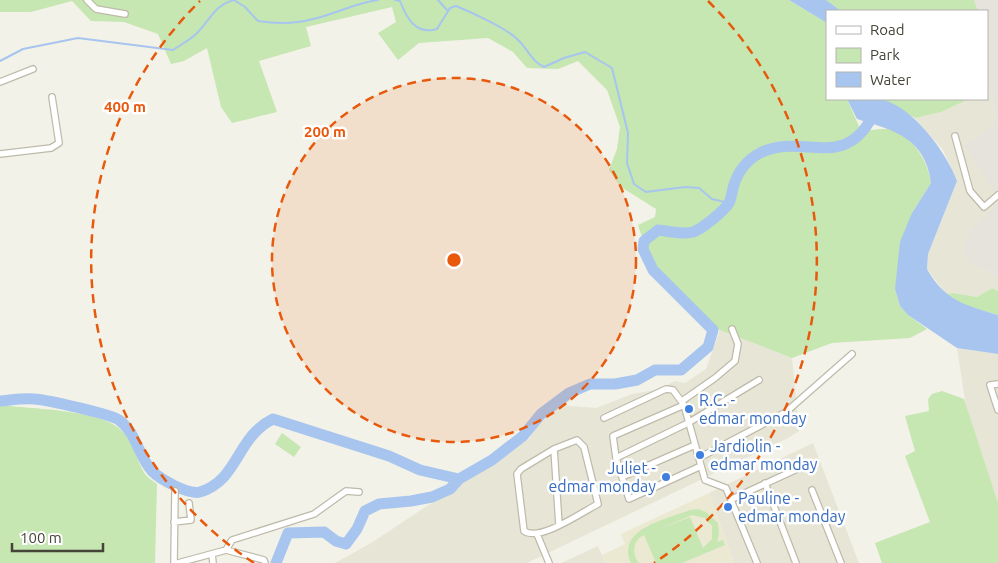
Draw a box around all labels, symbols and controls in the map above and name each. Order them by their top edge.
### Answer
legend [826,10,988,100]
text: Road [870,21,905,38]
text: Park [870,46,900,63]
text: Water [870,71,911,88]
text: 400 m [104,98,146,115]
text: 200 m [304,123,346,140]
centre of rings [445,251,463,269]
place label: R.C. - edmar monday [699,391,807,427]
marker: R.C. - edmar monday [683,403,695,415]
place label: Jardiolin - edmar monday [710,437,818,473]
marker: Jardiolin - edmar monday [694,449,706,461]
place label: Juliet - edmar monday [548,459,656,495]
marker: Juliet - edmar monday [660,471,672,483]
place label: Pauline - edmar monday [738,489,846,525]
marker: Pauline - edmar monday [722,501,734,513]
scale bar [12,520,104,552]
text: 100 m [20,529,62,546]

